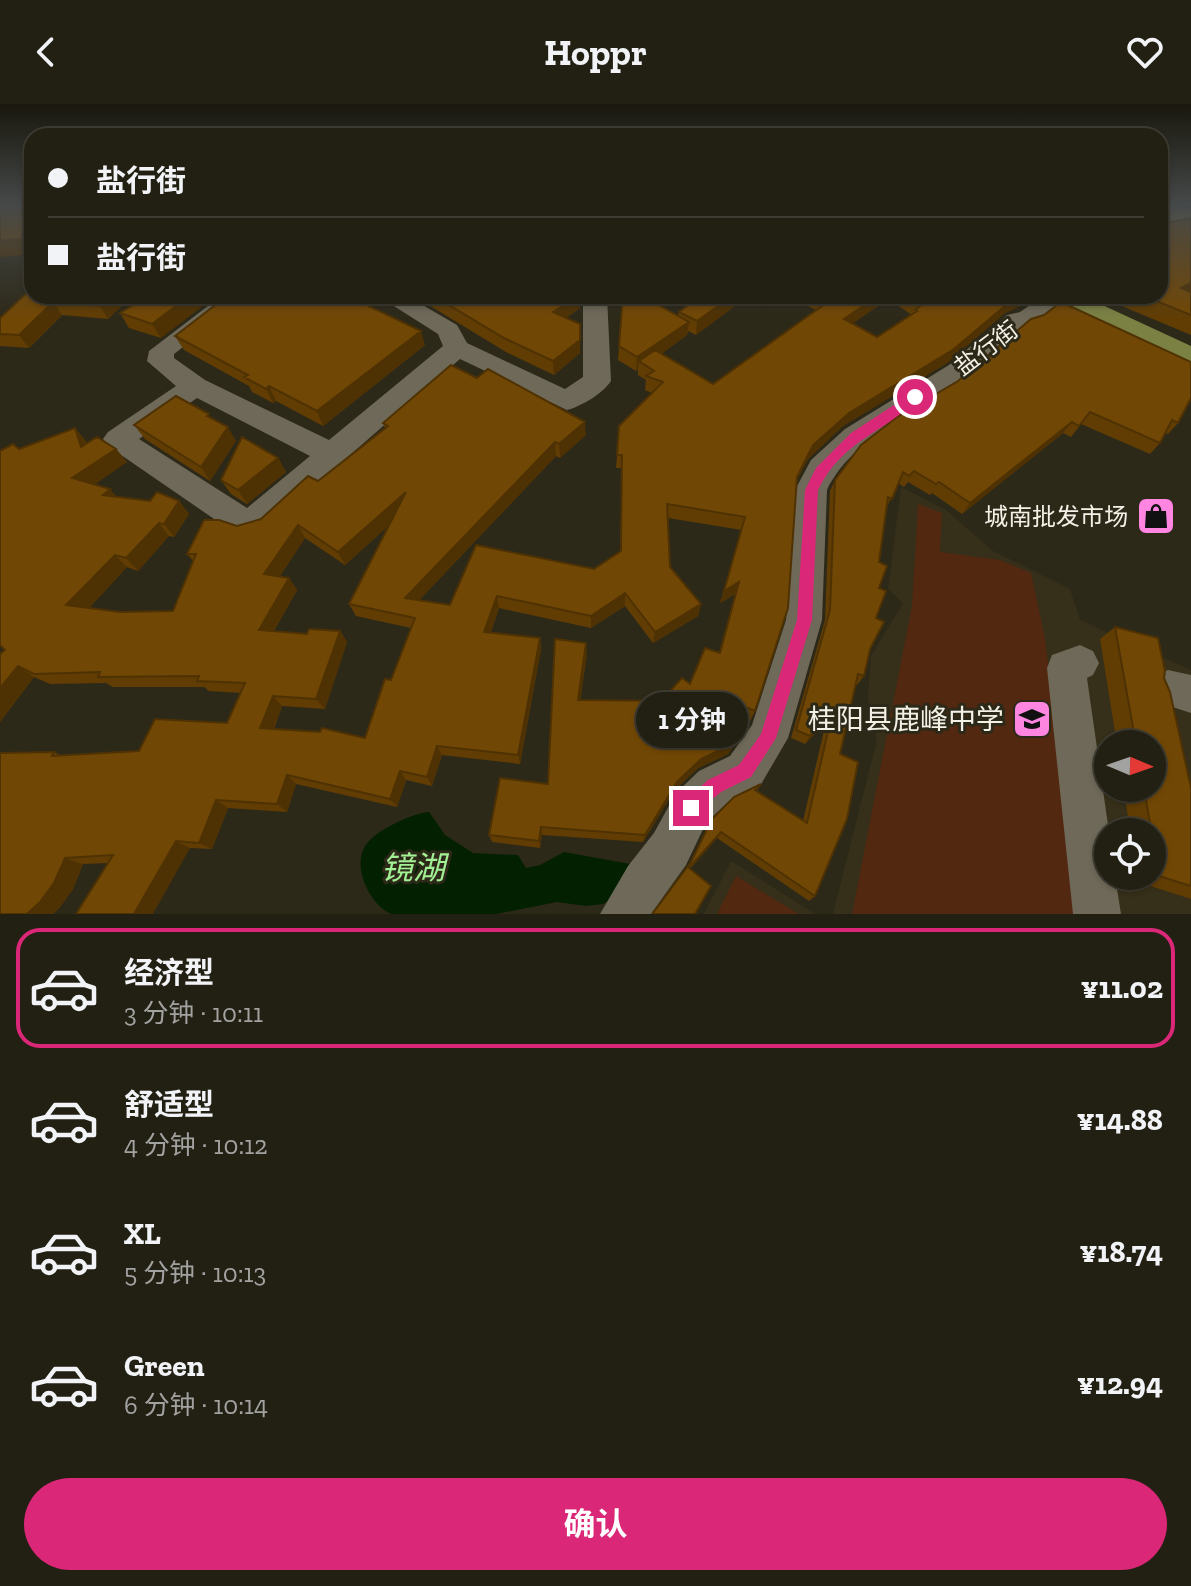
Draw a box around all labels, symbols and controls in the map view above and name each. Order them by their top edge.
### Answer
icon: back [24,30,68,74]
icon: heart [1123,30,1167,74]
text: Hoppr [544,31,647,74]
text: 盐行街 [96,163,186,199]
text: 盐行街 [96,240,186,276]
street label: 盐行街 [949,315,1023,381]
route start [897,379,933,415]
shop icon: 城南批发市场 [1135,495,1177,537]
place label: 城南批发市场 [984,502,1128,531]
callout: 1 分钟 [635,692,747,748]
school or university icon: 桂阳县鹿峰中学 [1011,698,1053,740]
place label: 桂阳县鹿峰中学 [808,703,1004,736]
text: 1 分钟 [658,704,726,736]
north arrow [1094,730,1166,802]
map controls [1094,730,1166,890]
route end [673,790,709,826]
button: locate [1094,818,1166,890]
water label: 镜湖 [381,849,450,887]
icon: car [28,952,100,1024]
text: 经济型 [124,955,214,991]
text: ¥11.02 [1081,970,1163,1006]
text: 3 分钟 · 10:11 [124,997,263,1029]
icon: car [28,1084,100,1156]
text: 舒适型 [124,1087,214,1123]
text: ¥14.88 [1077,1102,1163,1138]
text: 4 分钟 · 10:12 [124,1129,268,1161]
icon: car [28,1216,100,1288]
text: XL [124,1216,161,1252]
text: ¥18.74 [1079,1234,1163,1270]
text: 5 分钟 · 10:13 [124,1257,266,1289]
icon: car [28,1348,100,1420]
text: Green [124,1348,204,1384]
text: ¥12.94 [1077,1366,1163,1402]
text: 6 分钟 · 10:14 [124,1389,268,1421]
button: 确认 [24,1478,1167,1570]

